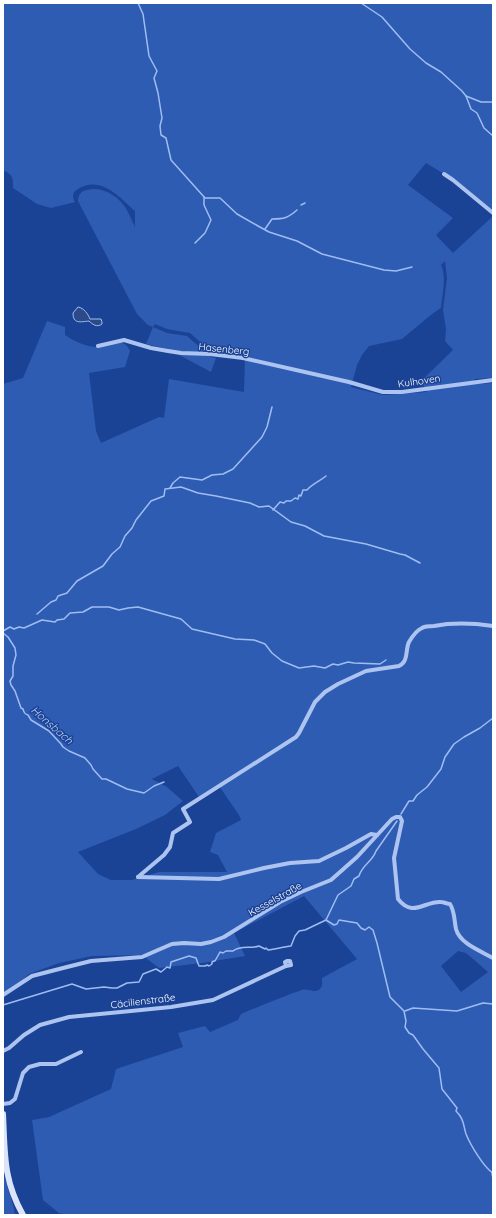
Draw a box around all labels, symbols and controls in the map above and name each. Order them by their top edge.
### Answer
street label: Hasenberg [198,340,250,358]
street label: Kulhoven [397,372,441,390]
water label: Honsbach [28,703,77,748]
street label: Kesselstraße [246,879,304,919]
street label: Cäcilienstraße [110,991,177,1011]

